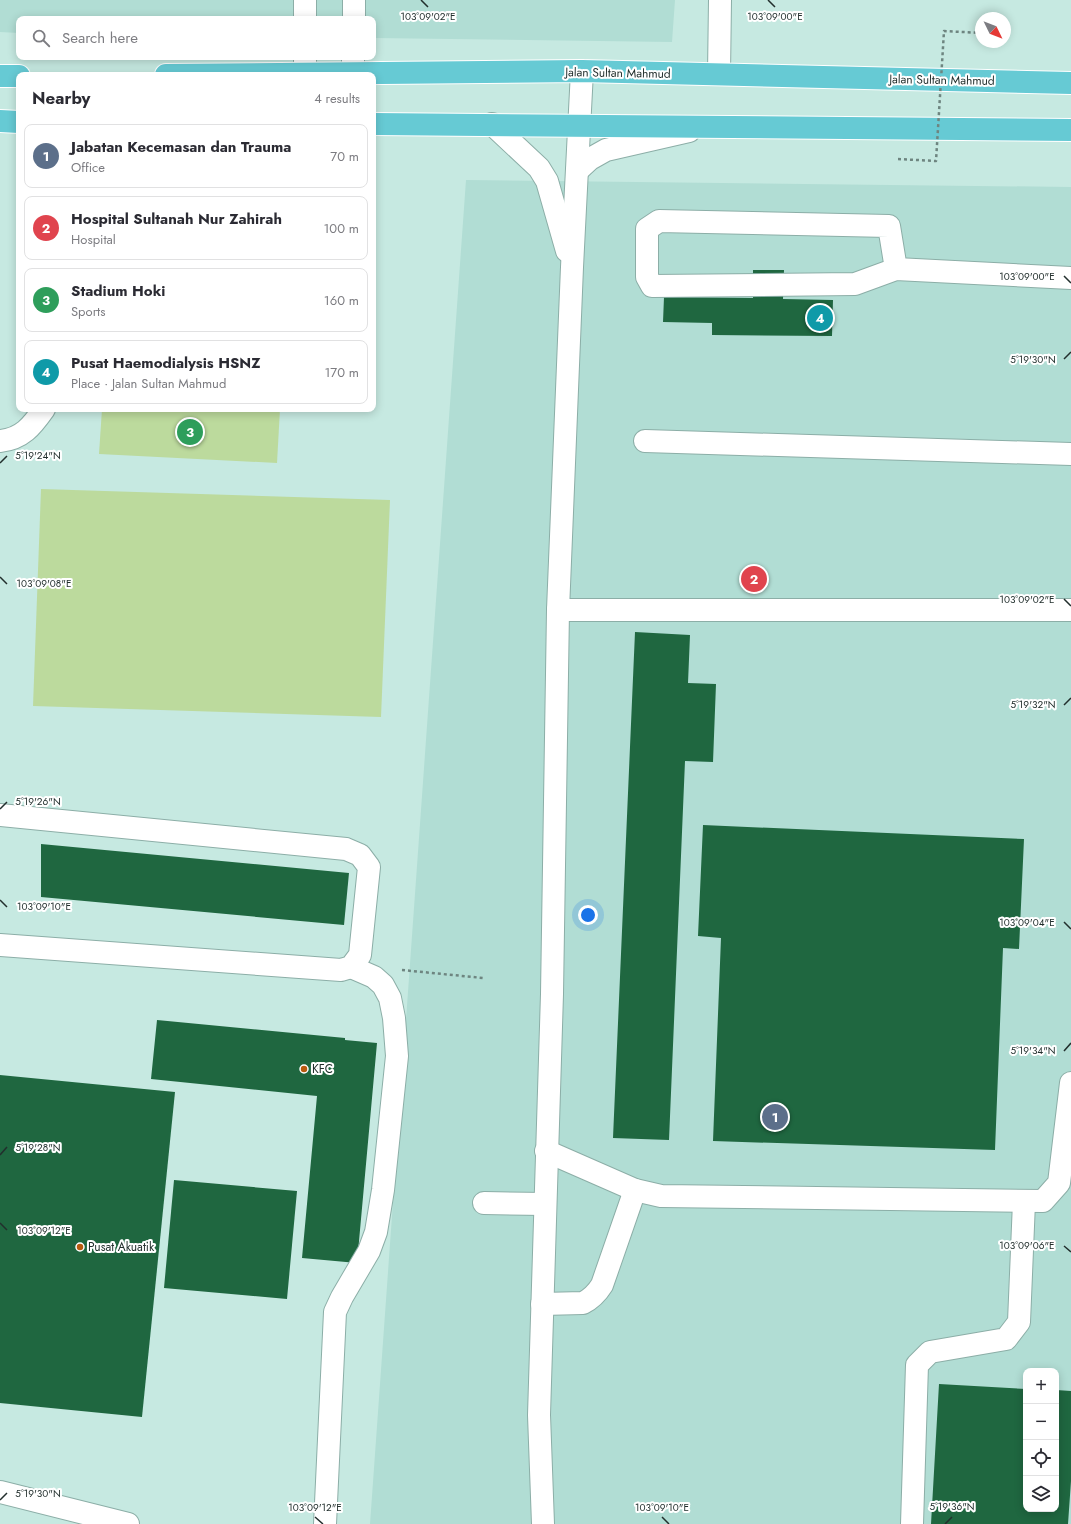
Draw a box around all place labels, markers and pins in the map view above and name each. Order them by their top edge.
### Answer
pin: 4 [807,303,833,333]
pin: 3 [177,417,203,447]
pin: 2 [741,564,767,594]
place label: KFC [312,1060,333,1078]
marker: KFC [299,1064,309,1074]
pin: 1 [762,1102,788,1132]
place label: Pusat Akuatik [88,1238,155,1256]
marker: Pusat Akuatik [75,1242,85,1252]

